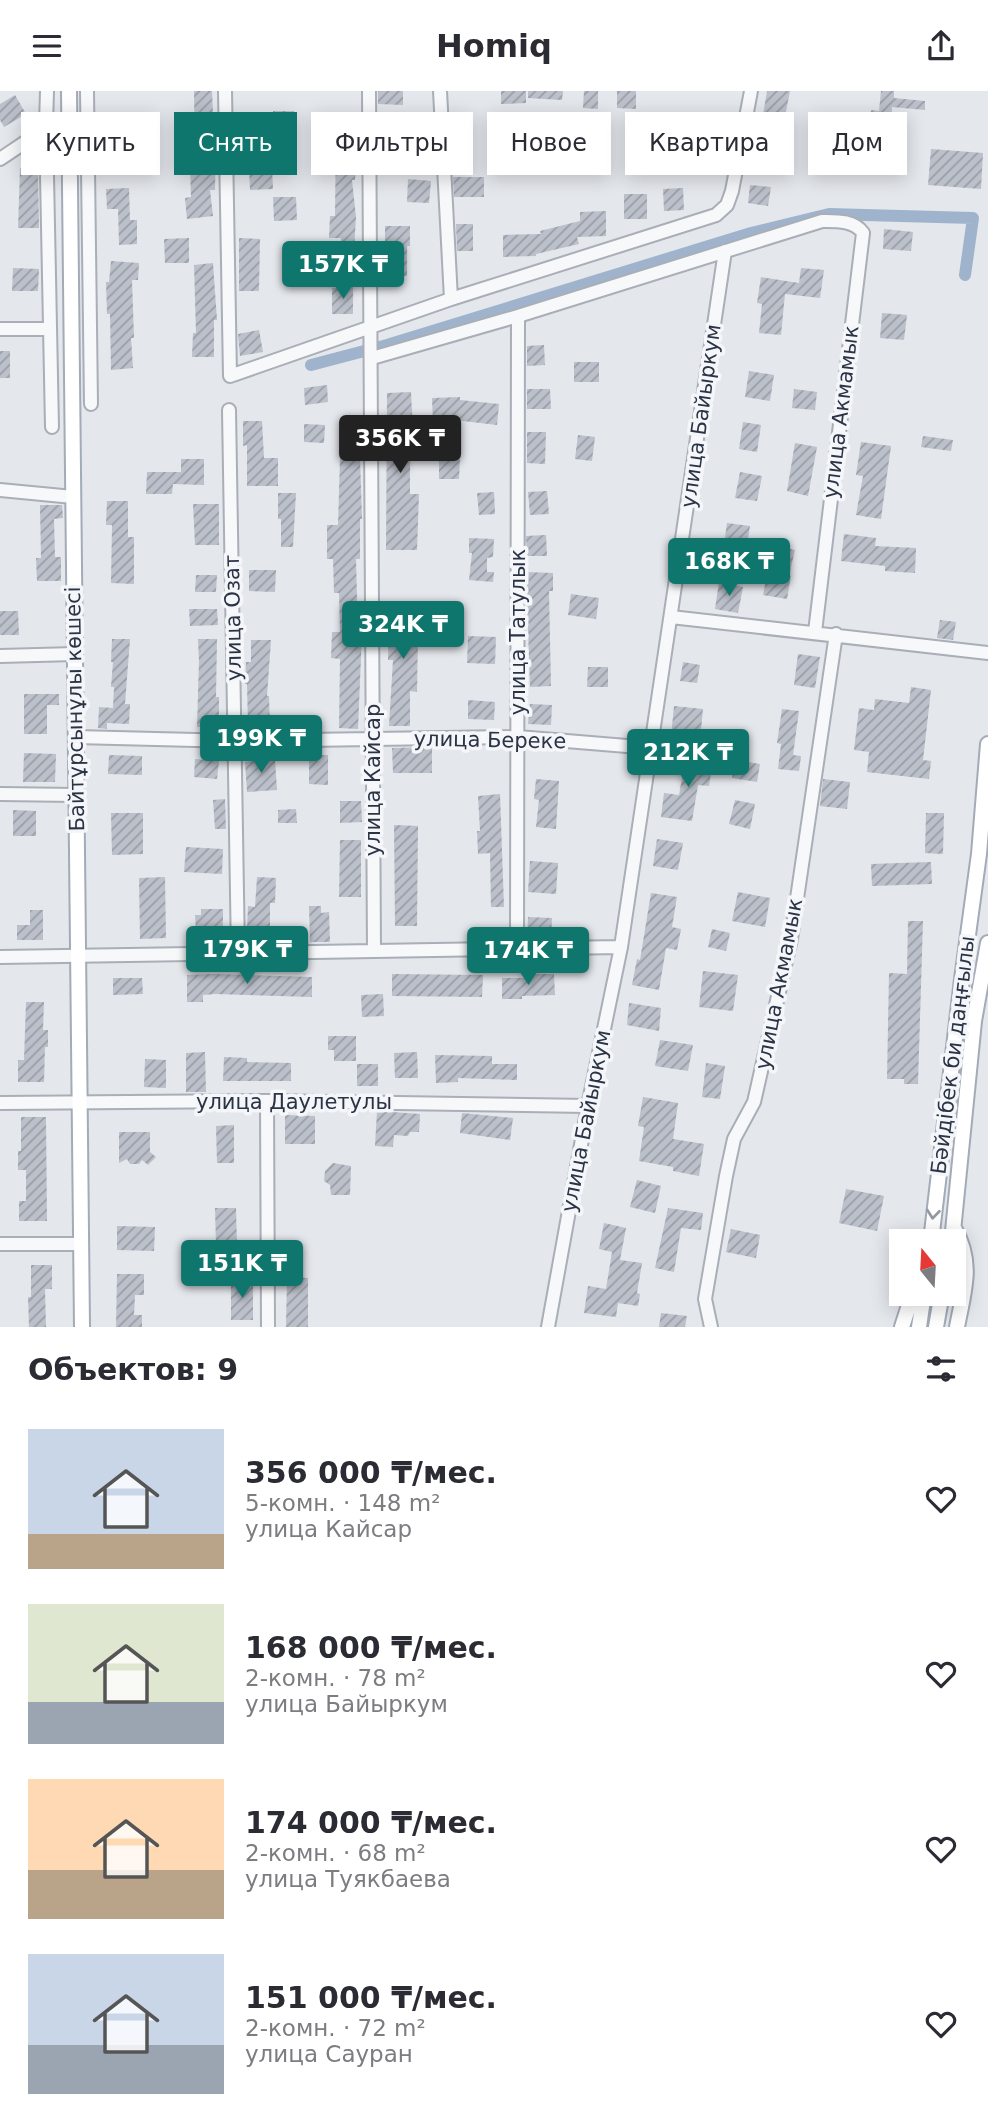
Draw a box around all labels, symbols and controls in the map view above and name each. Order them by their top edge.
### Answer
icon: menu [28,27,66,65]
text: Homiq [436,27,552,65]
icon: share [922,27,960,65]
chip: Купить [21,112,160,175]
chip: Снять [174,112,297,175]
chip: Фильтры [311,112,473,175]
chip: Новое [487,112,611,175]
chip: Квартира [625,112,794,175]
chip: Дом [808,112,907,175]
pin: 157K ₸ [286,241,400,301]
text: 157K ₸ [298,251,388,277]
street label: улица Байыркум [676,323,726,509]
street label: улица Акмамык [818,324,864,500]
pin: 356K ₸ [343,415,457,475]
text: 356K ₸ [355,425,445,451]
pin: 168K ₸ [672,539,786,598]
text: 168K ₸ [684,548,774,574]
street label: улица Татулык [506,549,530,715]
street label: улица Озат [220,555,246,681]
street label: Байтұрсынұлы көшесі [61,586,89,832]
pin: 324K ₸ [346,601,460,661]
text: 324K ₸ [358,611,448,637]
street label: улица Кайсар [361,704,385,856]
pin: 199K ₸ [204,715,318,775]
text: 199K ₸ [216,725,306,751]
street label: улица Береке [414,727,566,753]
pin: 212K ₸ [631,729,745,789]
text: 212K ₸ [643,739,733,765]
street label: улица Акмамык [751,896,807,1072]
pin: 179K ₸ [190,927,304,986]
pin: 174K ₸ [471,927,585,987]
street label: Бәйдібек би даңғылы [926,934,980,1176]
text: 179K ₸ [202,936,292,962]
text: 174K ₸ [483,937,573,963]
street label: улица Байыркум [557,1028,615,1214]
street label: улица Даулетулы [196,1090,392,1114]
one-way arrow [926,1208,941,1220]
north arrow [889,1229,966,1305]
map controls [889,1229,966,1306]
pin: 151K ₸ [185,1241,299,1300]
text: 151K ₸ [197,1250,287,1276]
icon: filters [922,1350,960,1388]
text: Объектов: 9 [28,1352,238,1387]
text: 356 000 ₸/мес. [245,1455,497,1490]
icon: home [84,1457,168,1541]
icon: heart [922,1480,960,1518]
text: 5-комн. · 148 m² [245,1490,440,1516]
text: улица Кайсар [245,1516,412,1542]
text: 168 000 ₸/мес. [245,1630,497,1665]
icon: home [84,1632,168,1716]
icon: heart [922,1655,960,1693]
text: 2-комн. · 78 m² [245,1665,426,1691]
text: улица Байыркум [245,1691,448,1717]
text: 174 000 ₸/мес. [245,1805,497,1840]
icon: home [84,1807,168,1891]
icon: heart [922,1830,960,1868]
text: 2-комн. · 68 m² [245,1840,426,1866]
text: улица Туякбаева [245,1866,451,1892]
text: 151 000 ₸/мес. [245,1980,497,2015]
icon: home [84,1982,168,2066]
icon: heart [922,2005,960,2043]
text: 2-комн. · 72 m² [245,2015,426,2041]
text: улица Сауран [245,2041,413,2067]

